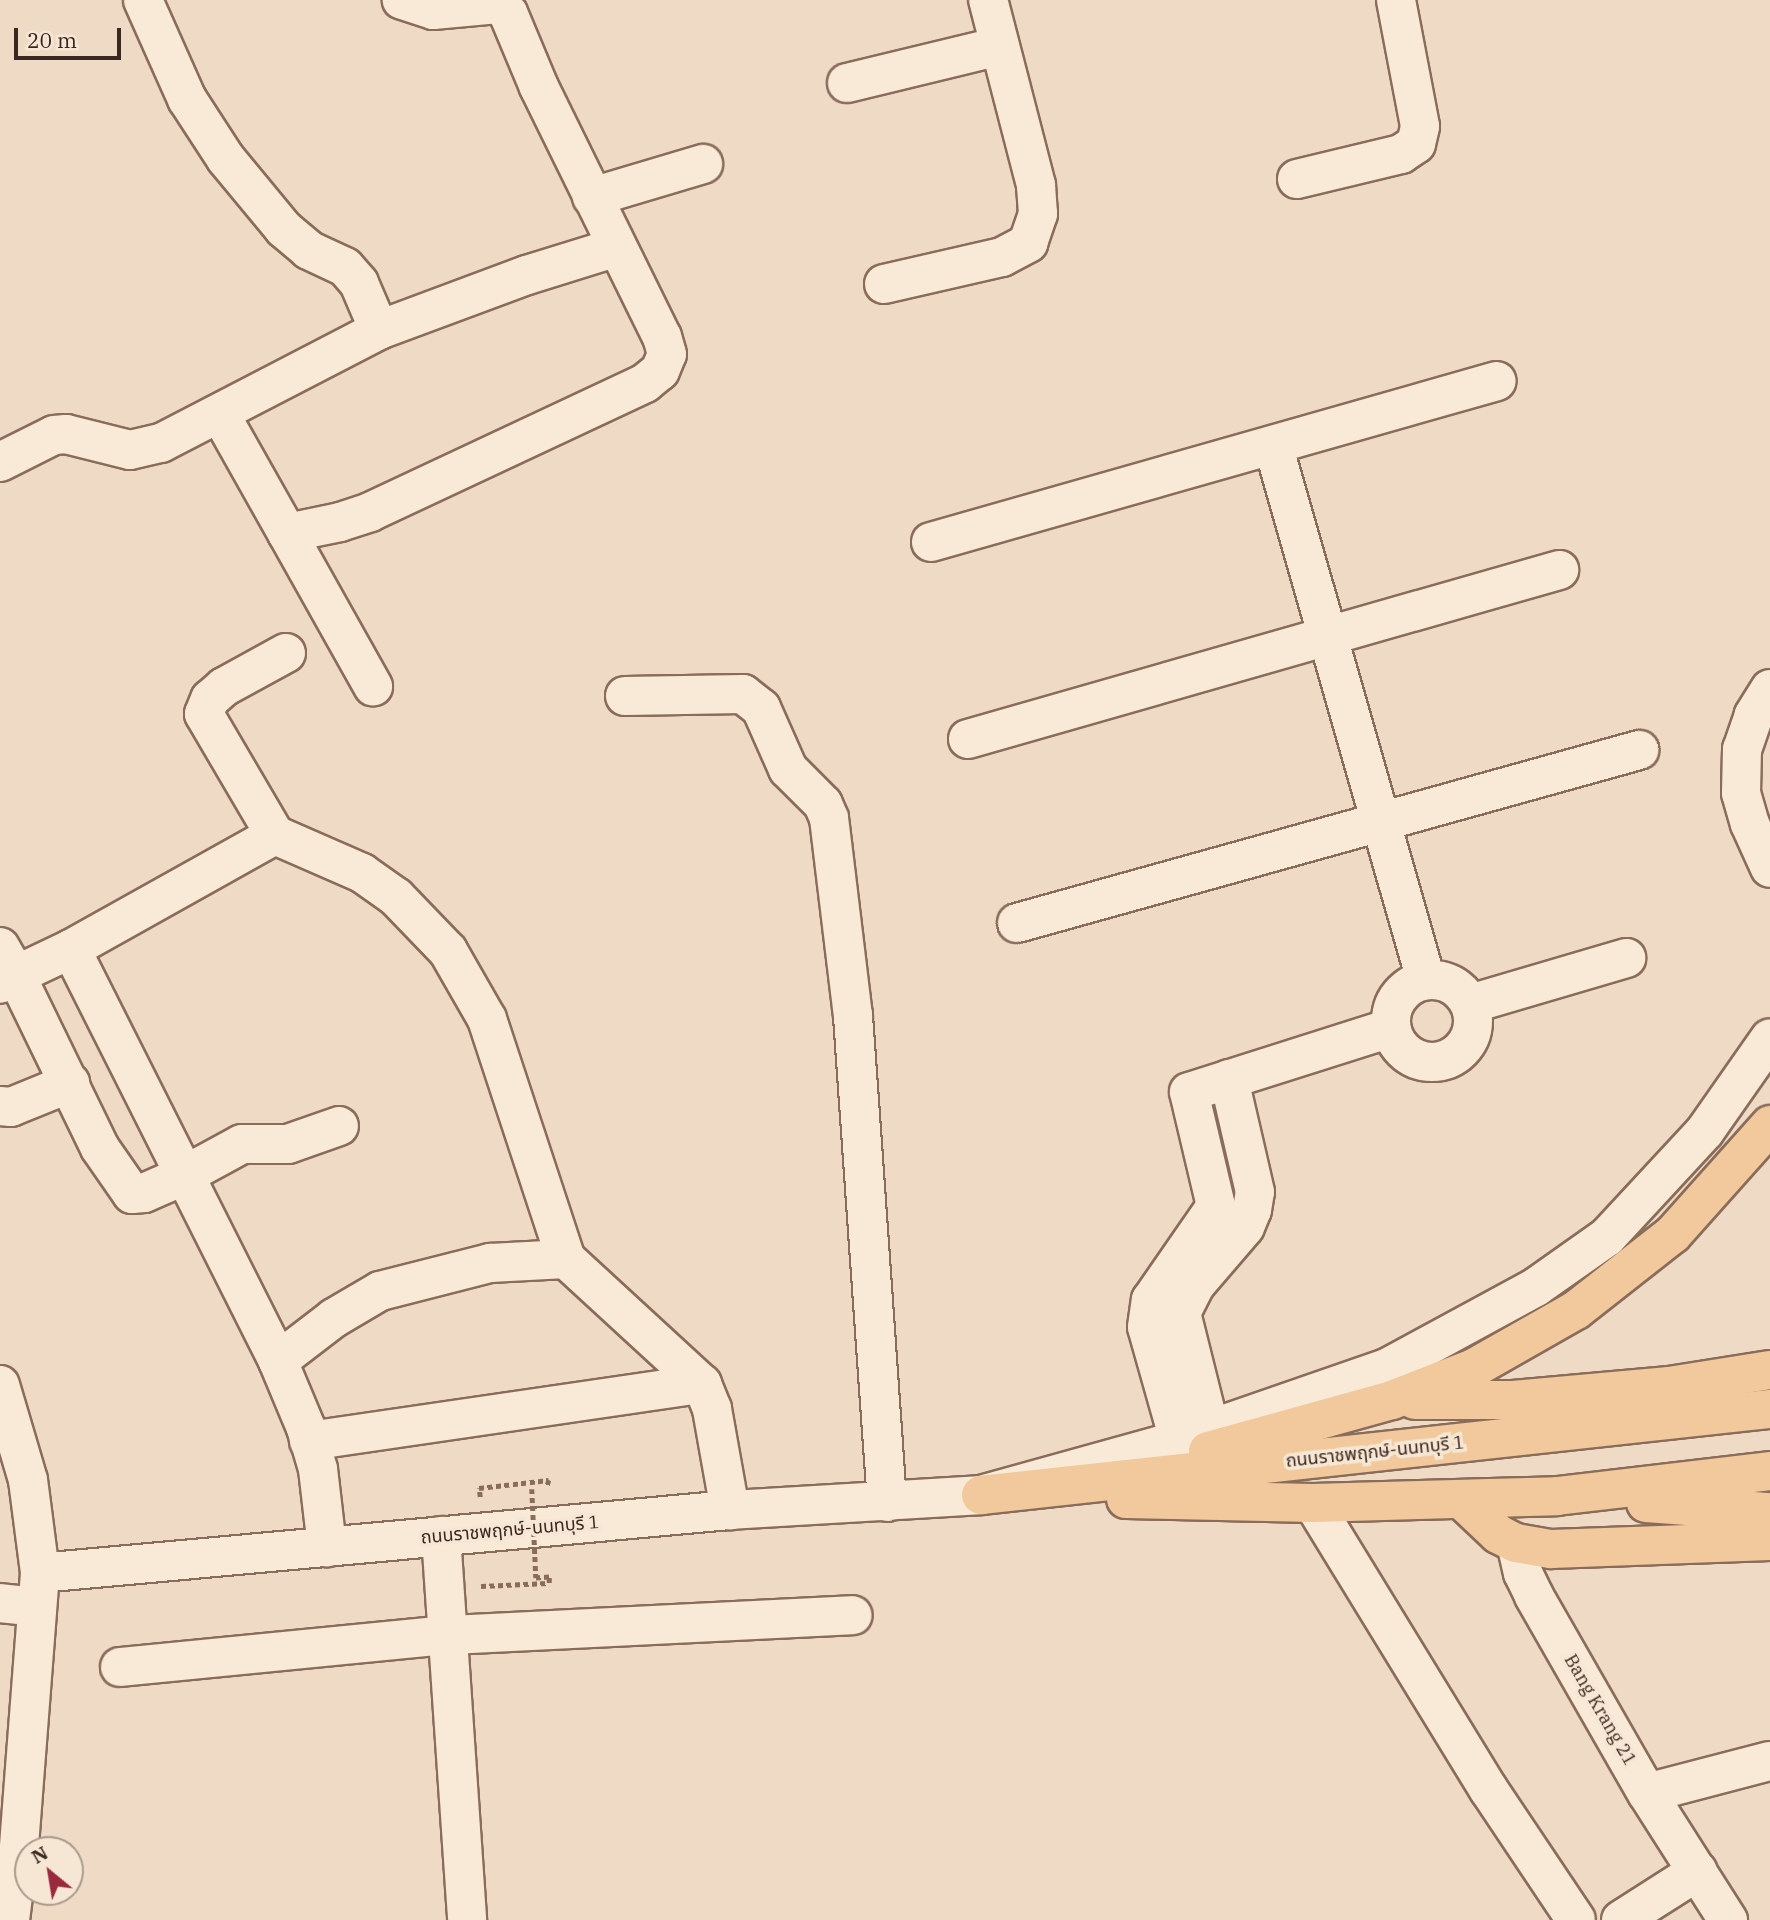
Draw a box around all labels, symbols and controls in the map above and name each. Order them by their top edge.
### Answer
scale bar [18,14,124,58]
text: 20 m [27,26,77,54]
street label: ถนนราชพฤกษ์-นนทบุรี 1 [1285,1432,1465,1472]
street label: ถนนราชพฤกษ์-นนทบุรี 1 [420,1511,600,1549]
street label: Bang Krang 21 [1559,1651,1641,1769]
north arrow [14,1836,84,1906]
text: N [27,1840,52,1869]

